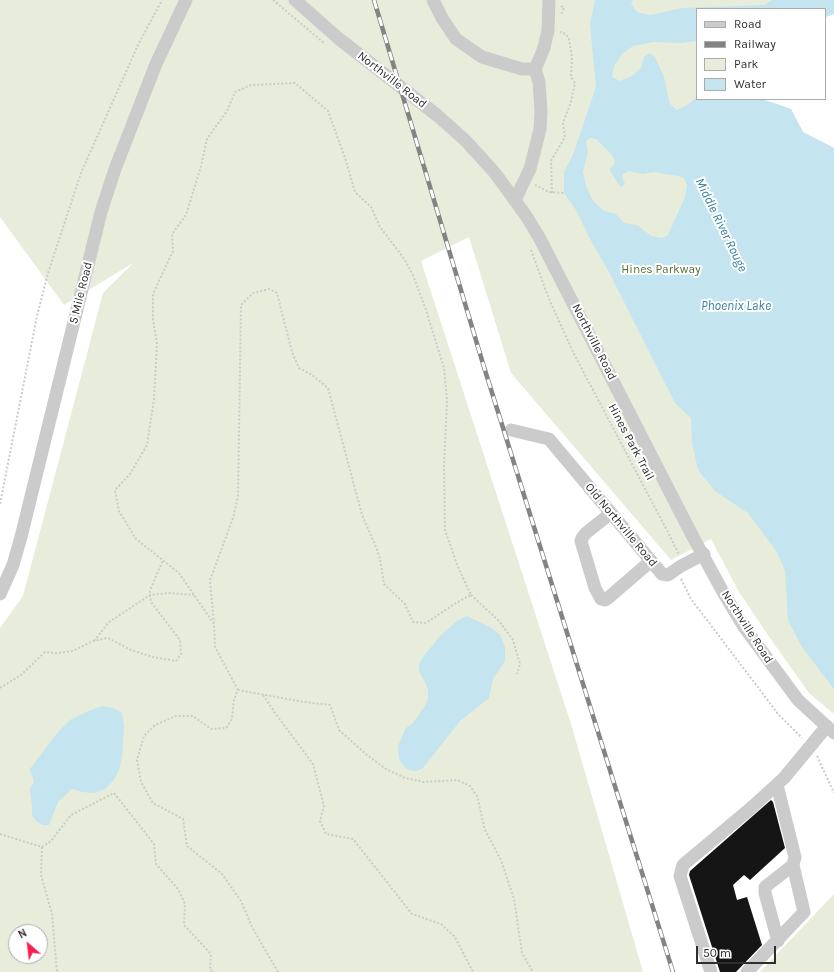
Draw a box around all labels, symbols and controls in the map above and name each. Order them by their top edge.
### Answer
legend [696,8,826,100]
text: Road [734,17,762,31]
text: Railway [734,37,776,51]
street label: Northville Road [355,49,429,111]
text: Park [734,57,758,71]
text: Water [734,77,766,91]
water label: Middle River Rouge [692,176,750,274]
street label: 5 Mile Road [66,261,96,325]
park label: Hines Parkway [621,263,701,277]
water label: Phoenix Lake [701,298,771,314]
street label: Northville Road [569,301,619,383]
street label: Hines Park Trail [605,401,657,483]
street label: Old Northville Road [582,480,660,570]
street label: Northville Road [718,588,776,666]
north arrow [8,924,48,964]
text: N [16,926,29,941]
scale bar [698,938,778,964]
text: 50 m [703,946,731,960]

